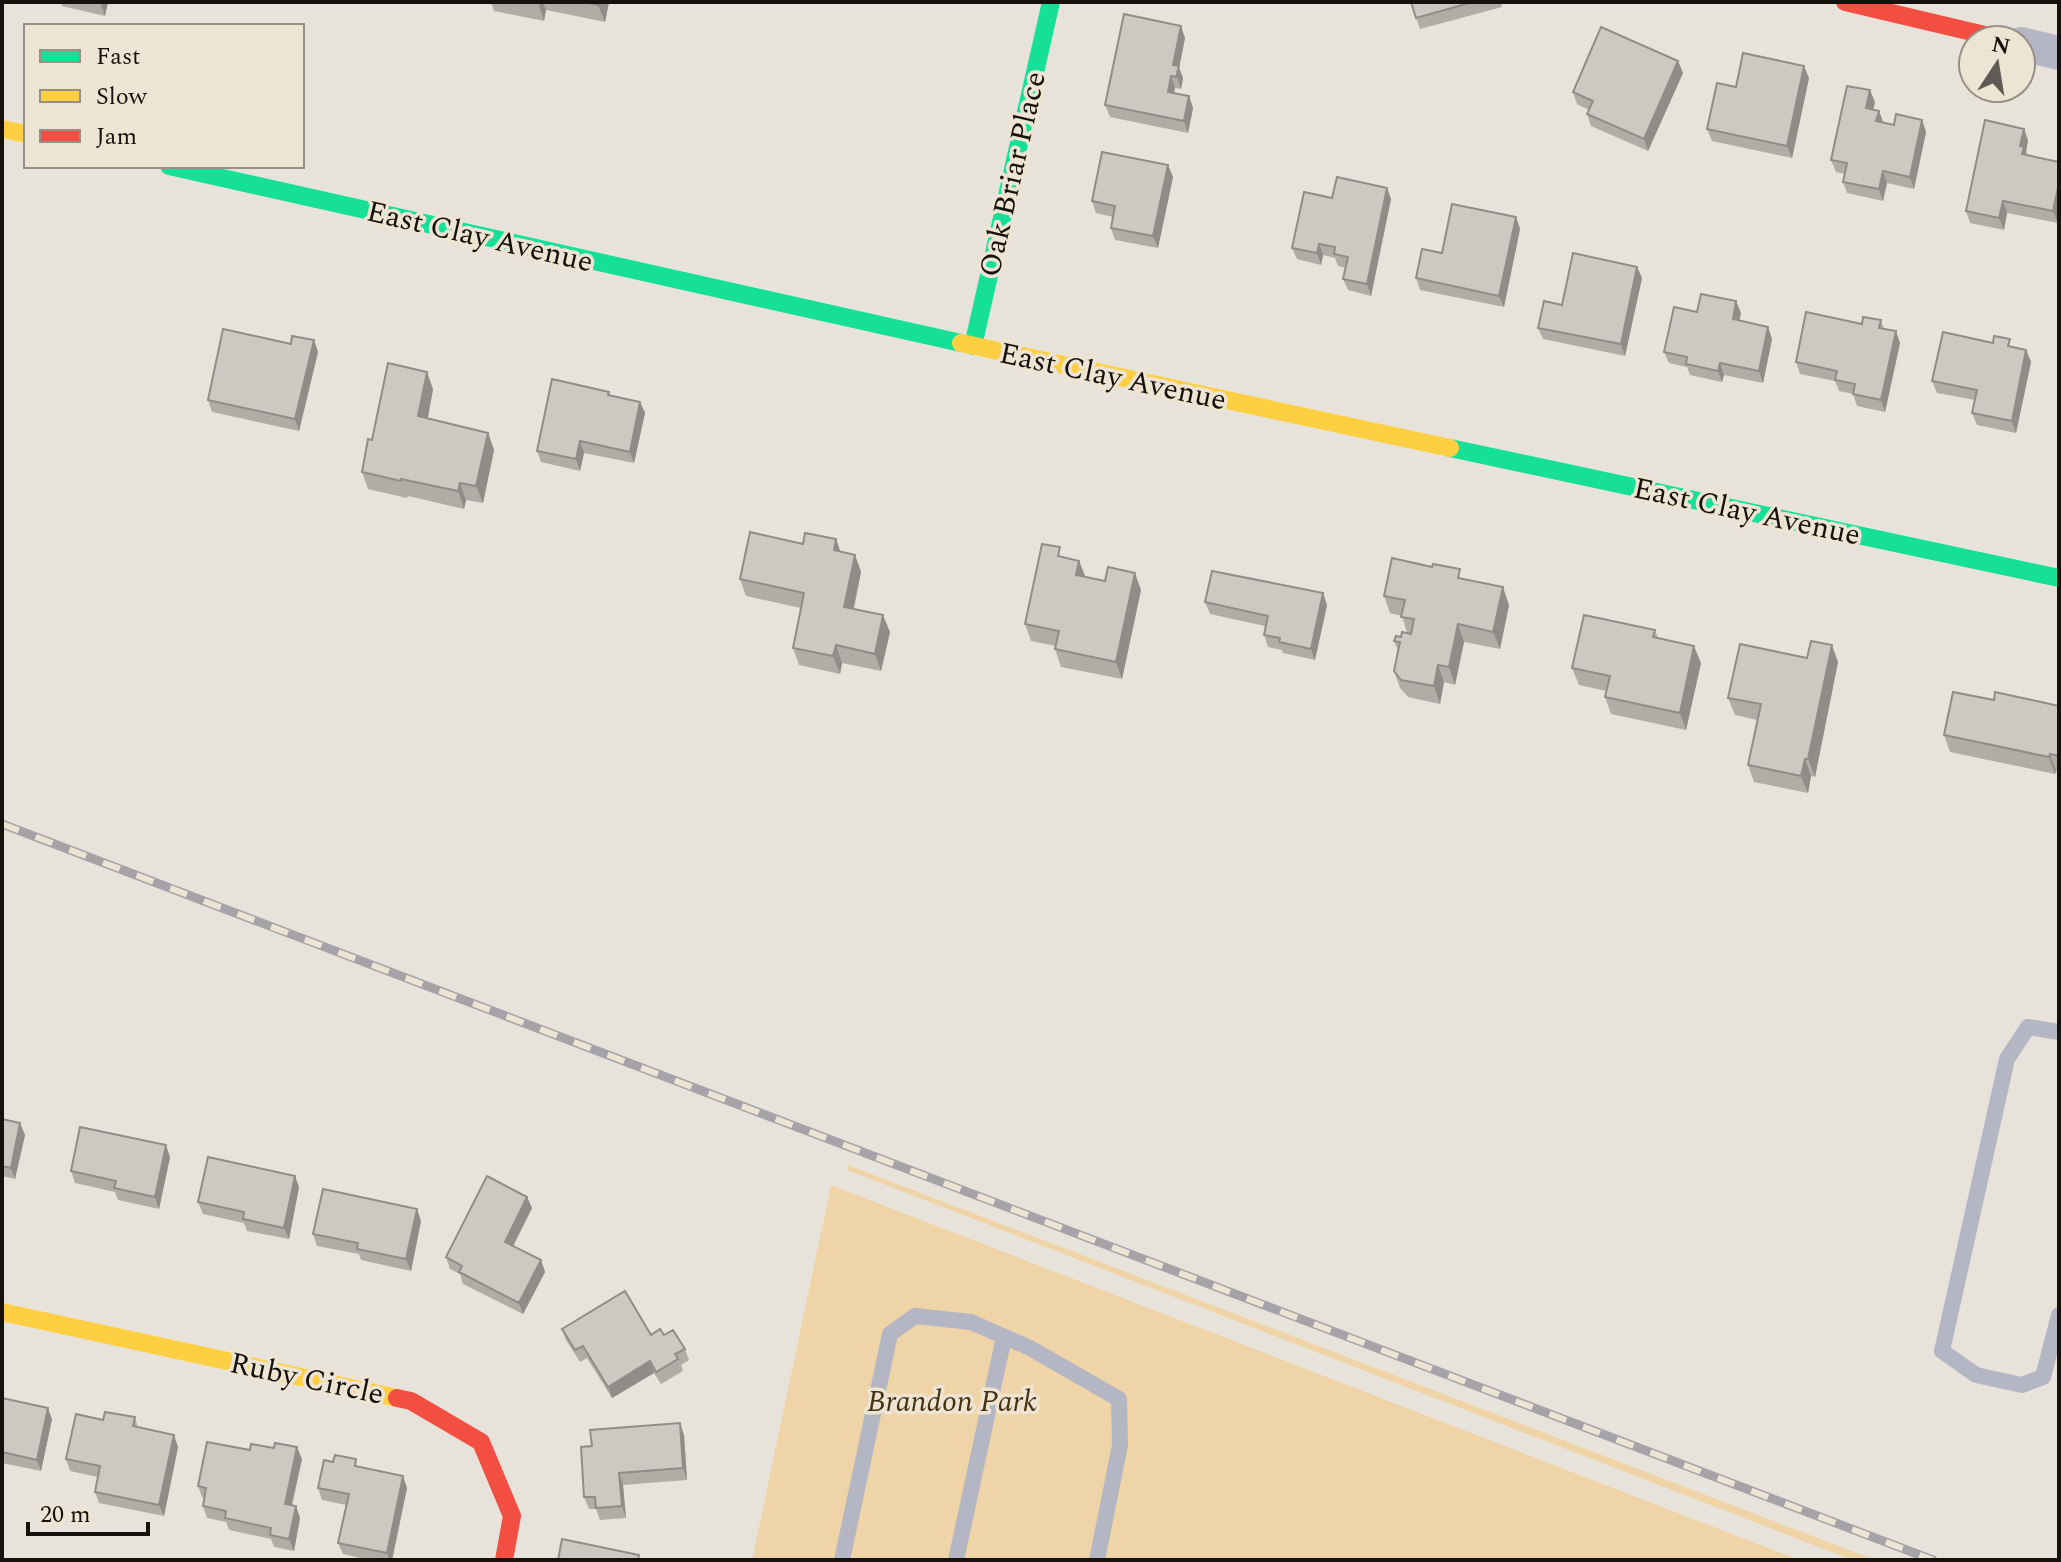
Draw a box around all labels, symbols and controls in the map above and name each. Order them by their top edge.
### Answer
legend [24,24,304,168]
north arrow [1957,24,2037,104]
text: N [1989,28,2013,64]
text: Fast [96,39,141,75]
street label: Oak Briar Place [967,67,1059,282]
text: Slow [96,79,148,115]
text: Jam [96,119,137,155]
street label: East Clay Avenue [362,189,598,285]
street label: East Clay Avenue [995,330,1231,423]
street label: East Clay Avenue [1629,465,1865,558]
street label: Ruby Circle [226,1340,388,1418]
park label: Brandon Park [867,1379,1037,1425]
scale bar [28,1486,148,1536]
text: 20 m [40,1497,91,1533]

